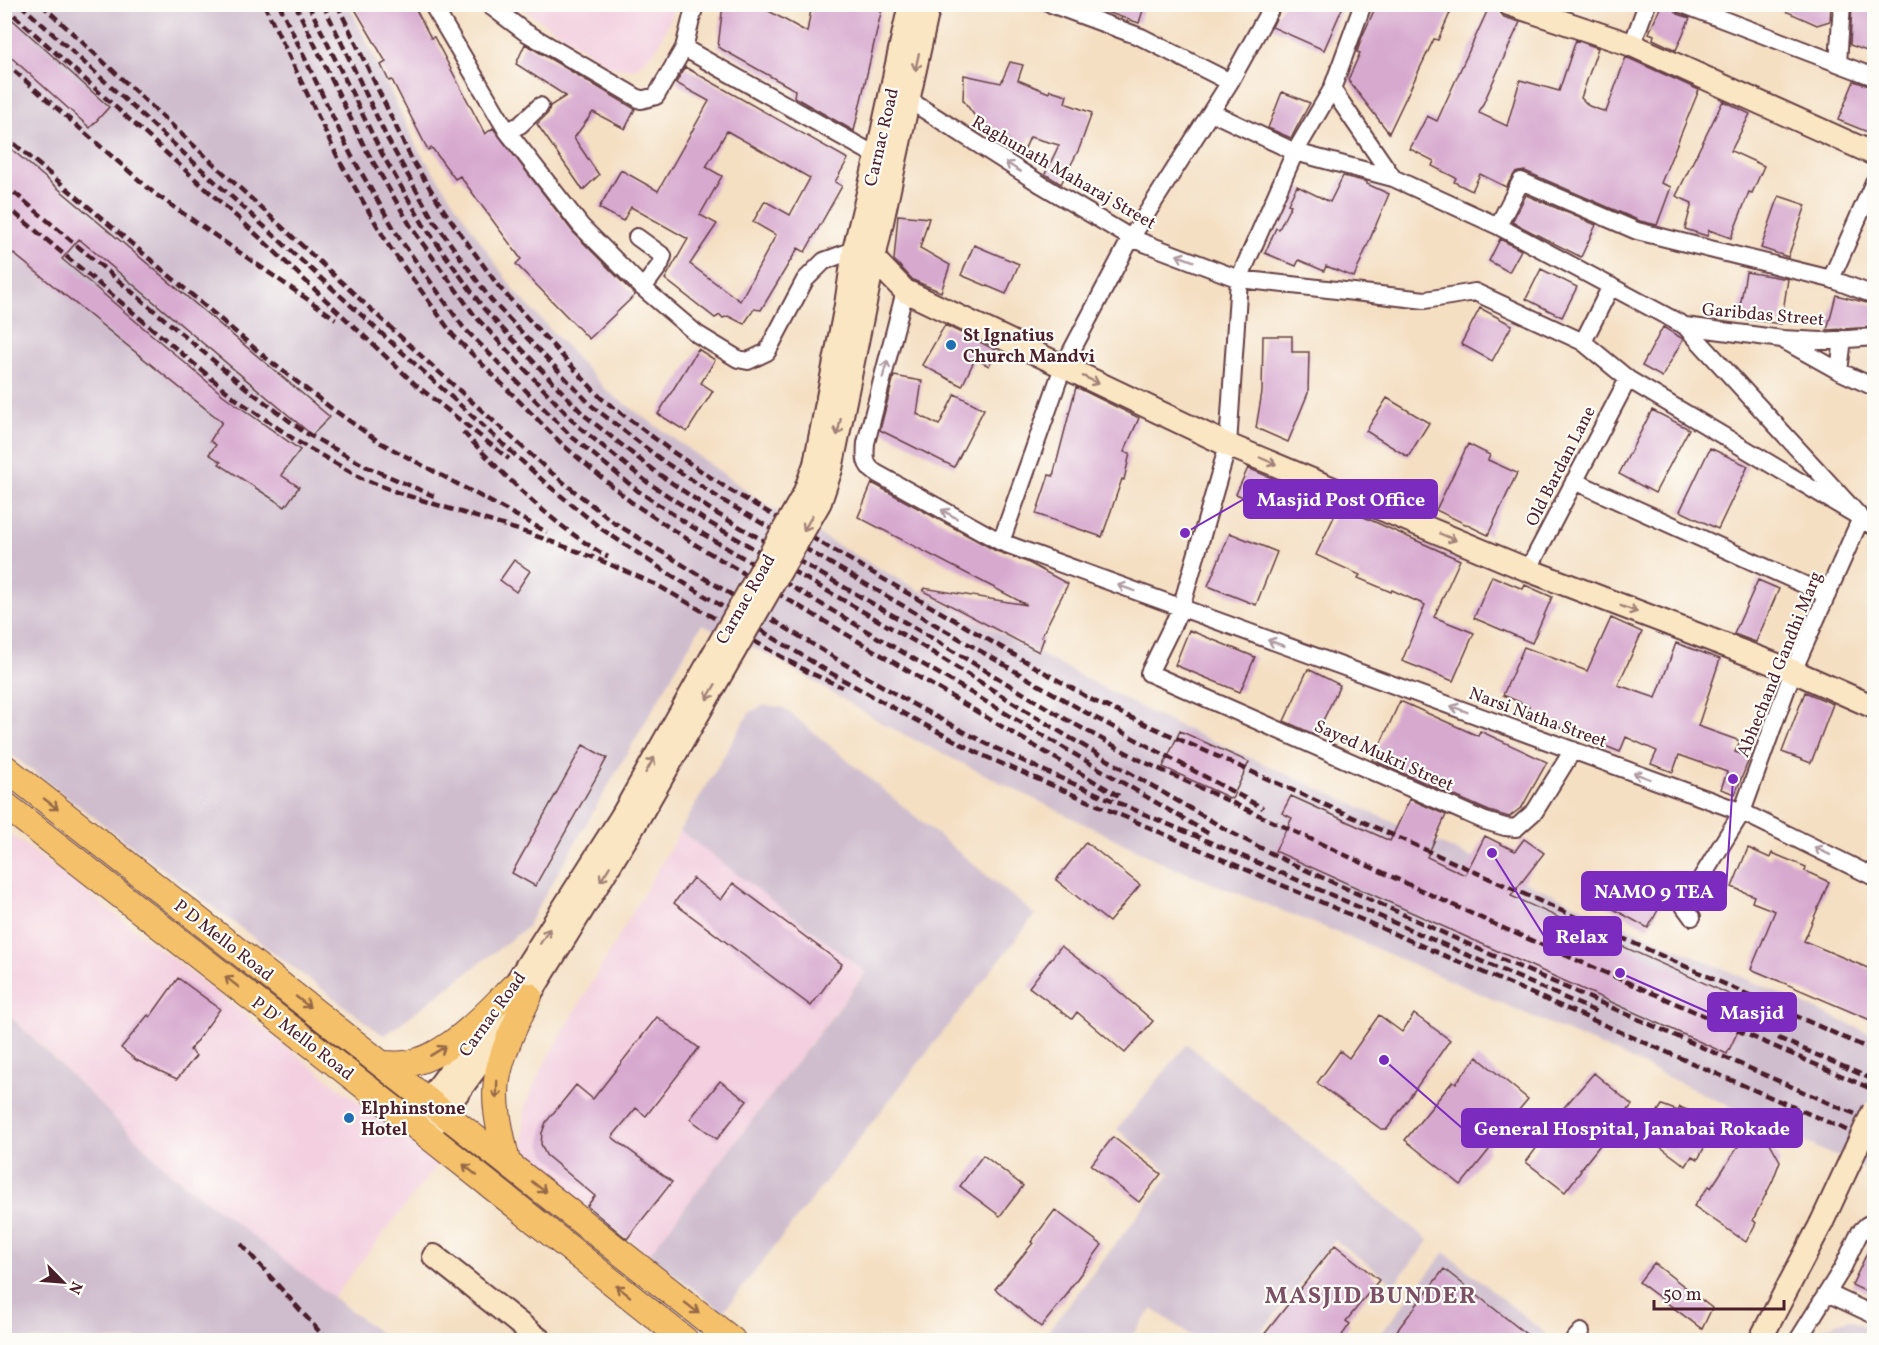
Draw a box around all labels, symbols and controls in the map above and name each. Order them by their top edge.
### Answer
one-way arrow [911,51,922,71]
street label: Carnac Road [859,86,906,189]
street label: Raghunath Maharaj Street [966,110,1160,236]
one-way arrow [1005,160,1022,172]
one-way arrow [1176,252,1194,263]
street label: Garibdas Street [1701,298,1825,333]
place label: St Ignatius Church Mandvi [963,324,1095,370]
marker: St Ignatius Church Mandvi [944,338,958,352]
one-way arrow [880,360,892,379]
one-way arrow [1081,375,1099,387]
street label: Old Bardan Lane [1520,402,1602,531]
one-way arrow [833,417,844,437]
one-way arrow [1259,457,1277,468]
callout: Masjid Post Office [1244,480,1437,518]
text: Masjid Post Office [1257,487,1425,515]
one-way arrow [941,508,959,519]
one-way arrow [802,514,814,531]
one-way arrow [1438,532,1456,543]
street label: Carnac Road [710,550,782,649]
street label: Abhechand Gandhi Marg [1732,568,1829,761]
one-way arrow [1117,581,1136,592]
one-way arrow [1619,604,1638,615]
one-way arrow [1267,636,1286,647]
street label: Narsi Natha Street [1465,682,1610,755]
one-way arrow [705,683,717,700]
one-way arrow [1450,703,1469,714]
street label: Sayed Mukri Street [1310,714,1457,798]
one-way arrow [645,757,657,774]
one-way arrow [1634,769,1652,780]
one-way arrow [42,797,58,810]
one-way arrow [1813,845,1831,857]
one-way arrow [598,865,610,882]
callout: NAMO 9 TEA [1582,872,1726,910]
text: NAMO 9 TEA [1594,879,1714,907]
street label: P D Mello Road [168,894,278,988]
callout: Relax [1544,917,1621,955]
text: Relax [1556,924,1608,952]
one-way arrow [540,928,552,945]
street label: Carnac Road [454,967,533,1063]
one-way arrow [224,976,240,989]
street label: P D' Mello Road [246,991,359,1087]
callout: Masjid [1708,993,1796,1031]
one-way arrow [295,995,311,1008]
text: Masjid [1720,1000,1784,1028]
one-way arrow [429,1044,446,1056]
one-way arrow [491,1079,503,1099]
place label: Elphinstone Hotel [361,1097,465,1143]
callout: General Hospital, Janabai Rokade [1462,1109,1802,1147]
marker: Elphinstone Hotel [342,1111,356,1125]
text: General Hospital, Janabai Rokade [1474,1116,1790,1144]
one-way arrow [463,1163,479,1176]
one-way arrow [531,1181,547,1194]
north arrow [33,1252,93,1312]
scale bar [1654,1273,1784,1311]
text: N [62,1278,87,1298]
district label: MASJID BUNDER [1265,1280,1477,1314]
text: 50 m [1663,1283,1702,1308]
one-way arrow [615,1285,631,1298]
one-way arrow [684,1302,700,1315]

